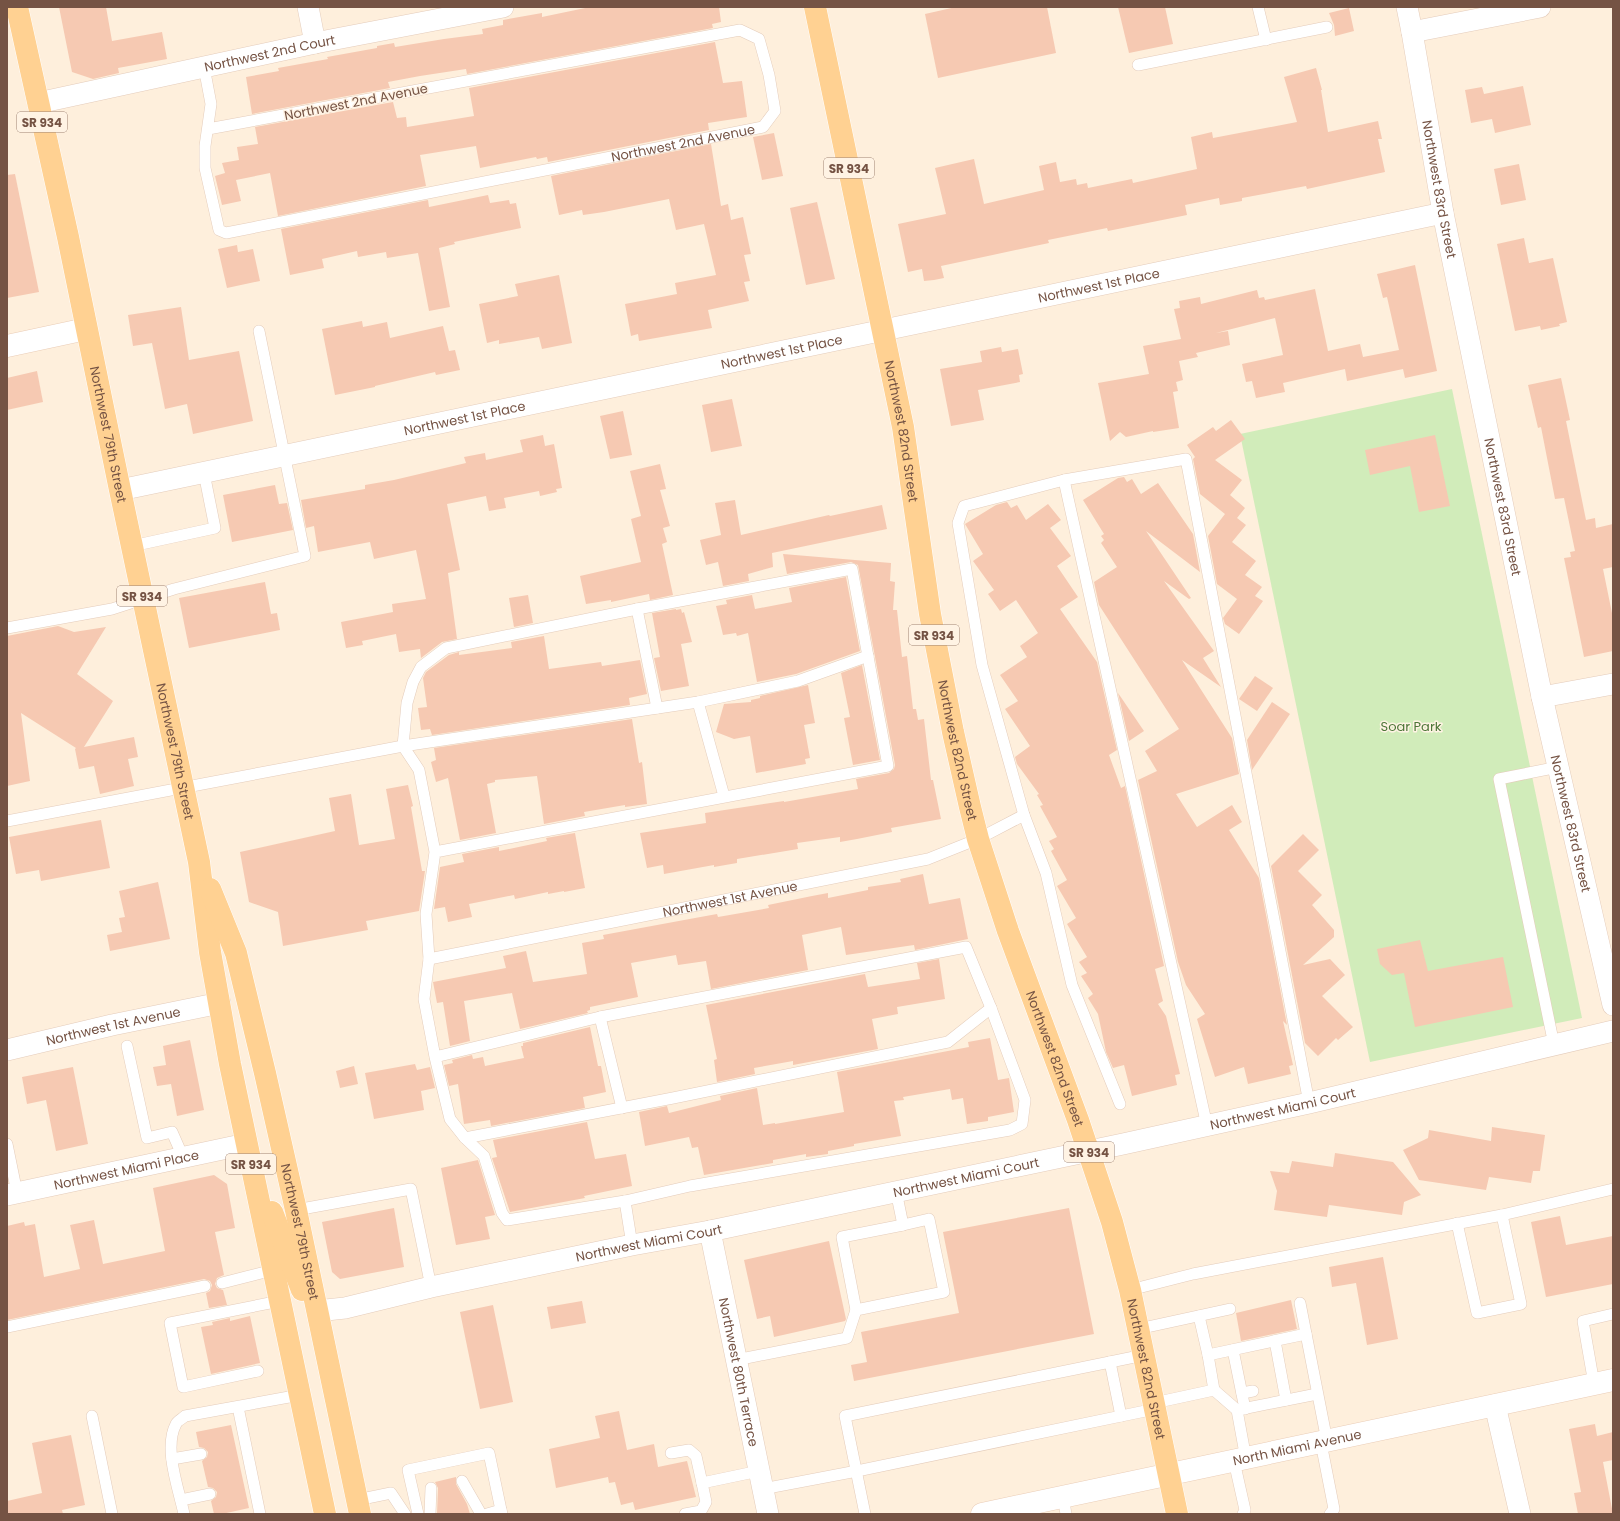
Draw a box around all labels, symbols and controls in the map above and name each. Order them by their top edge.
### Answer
street label: Northwest 2nd Court [202,30,337,76]
street label: Northwest 2nd Avenue [283,79,429,125]
road number: SR 934 [17,112,67,132]
street label: Northwest 83rd Street [1418,118,1462,260]
street label: Northwest 2nd Avenue [609,119,756,166]
road number: SR 934 [824,158,874,178]
street label: Northwest 1st Place [1036,263,1161,307]
street label: Northwest 1st Place [719,329,844,373]
street label: Northwest 82nd Street [880,359,923,503]
street label: Northwest 79th Street [85,364,132,505]
street label: Northwest 1st Place [402,396,527,440]
street label: Northwest 83rd Street [1480,436,1527,578]
road number: SR 934 [117,586,167,606]
road number: SR 934 [909,625,959,645]
street label: Northwest 82nd Street [934,678,983,823]
street label: Northwest 79th Street [152,681,199,822]
park label: Soar Park [1381,717,1442,736]
street label: Northwest 83rd Street [1546,753,1596,894]
street label: Northwest 1st Avenue [661,876,799,921]
street label: Northwest 82nd Street [1021,988,1089,1129]
street label: Northwest 1st Avenue [44,1002,182,1050]
street label: Northwest Miami Court [1208,1083,1358,1134]
road number: SR 934 [1064,1142,1114,1162]
street label: Northwest Miami Place [52,1145,201,1194]
street label: Northwest Miami Court [891,1152,1041,1202]
road number: SR 934 [226,1154,276,1174]
street label: Northwest 79th Street [276,1162,324,1302]
street label: Northwest Miami Court [574,1219,724,1266]
street label: Northwest 80th Terrace [714,1296,763,1448]
street label: Northwest 82nd Street [1123,1297,1171,1441]
street label: North Miami Avenue [1231,1424,1363,1470]

